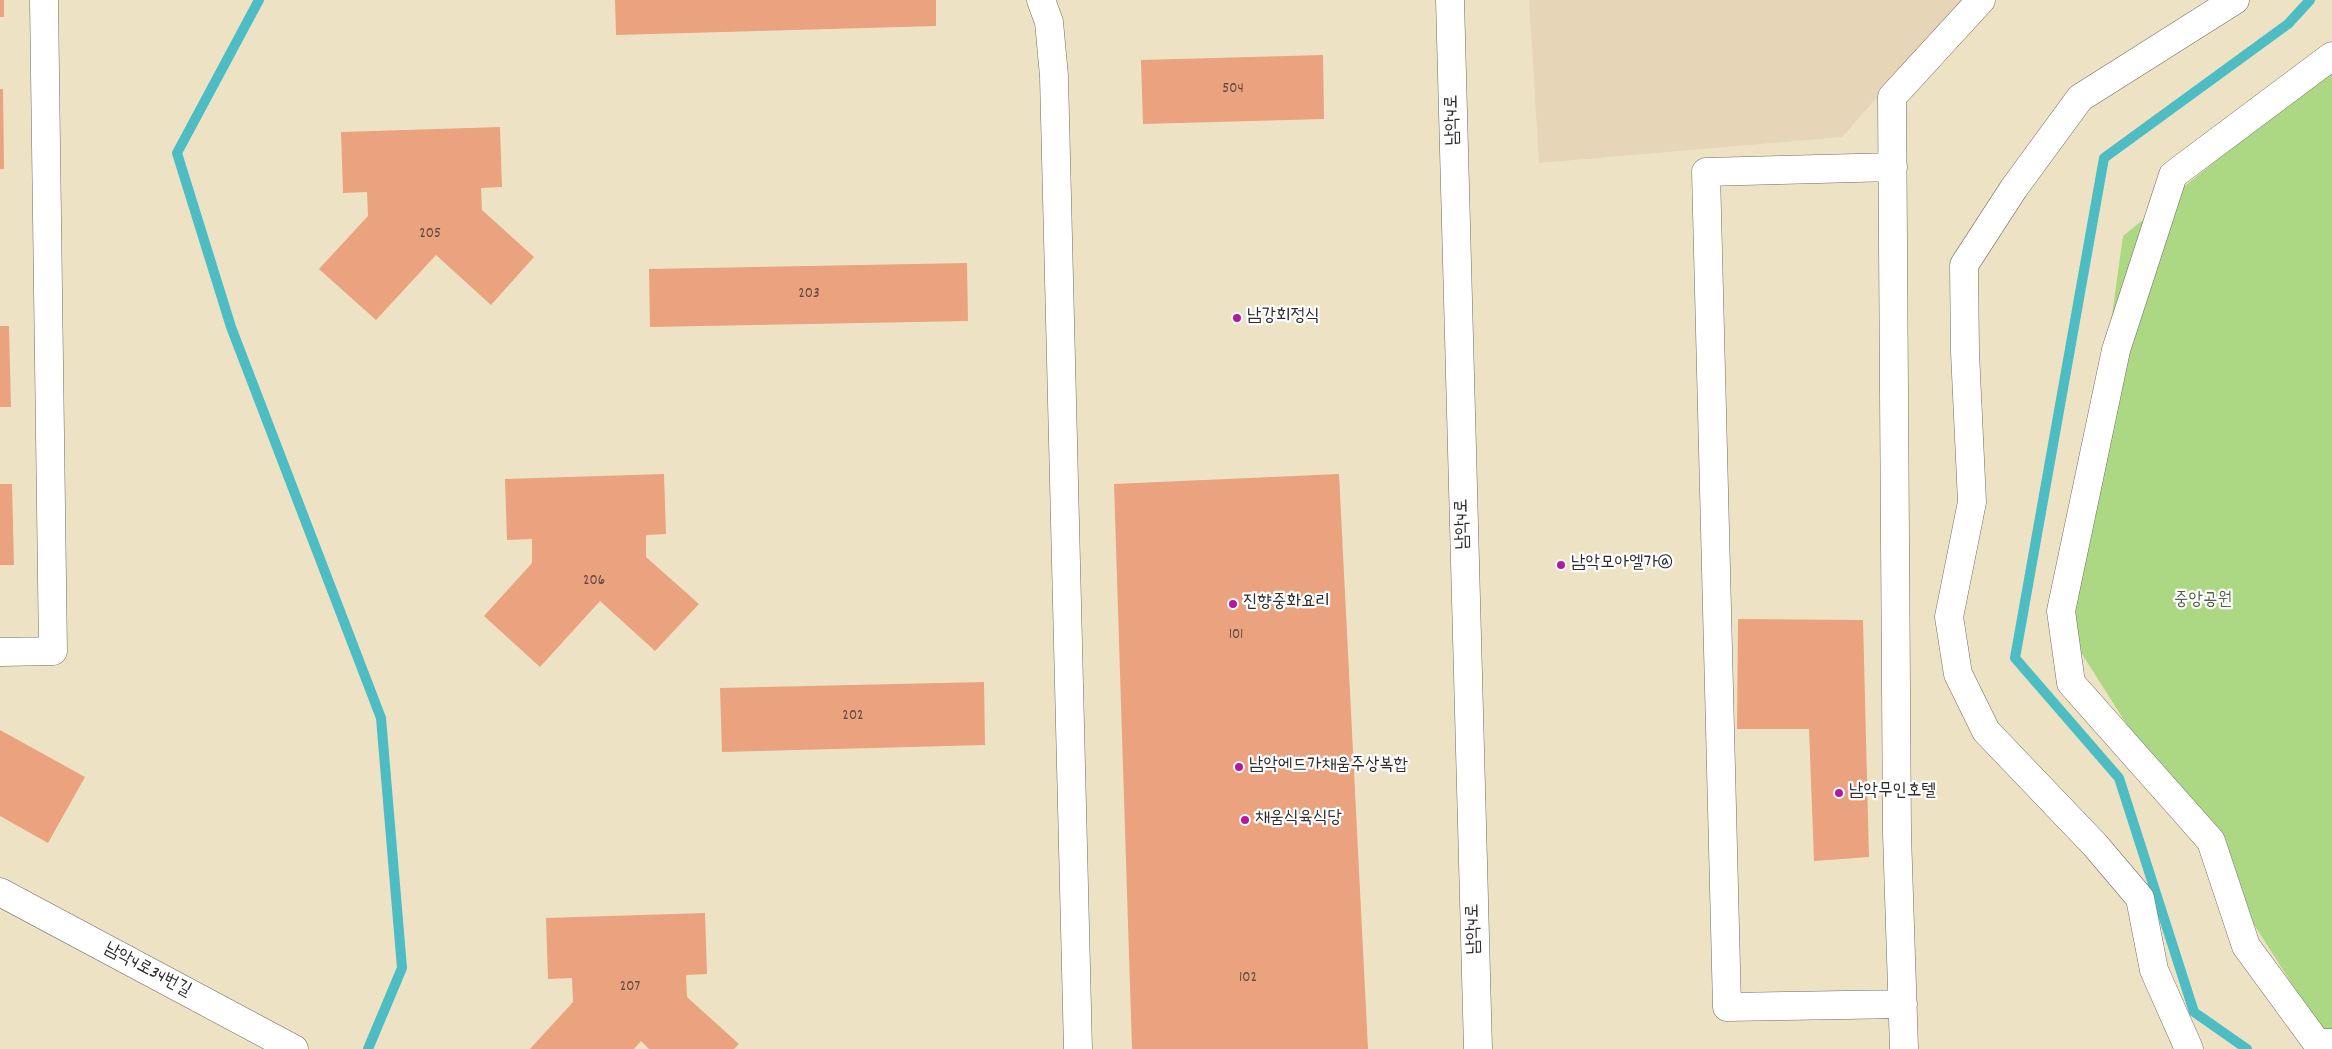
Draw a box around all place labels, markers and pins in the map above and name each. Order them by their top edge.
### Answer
place label: 남강회정식 [1247,307,1319,329]
marker: 남강회정식 [1231,312,1243,324]
place label: 남악모아엘가ⓐ [1571,554,1672,576]
marker: 남악모아엘가ⓐ [1555,559,1567,571]
place label: 진향중화요리 [1243,593,1330,615]
marker: 진향중화요리 [1227,598,1239,610]
place label: 남악에드가채움주상복합 [1249,756,1408,778]
marker: 남악에드가채움주상복합 [1233,761,1245,773]
place label: 남악무인호텔 [1849,782,1936,804]
marker: 남악무인호텔 [1833,787,1845,799]
place label: 채움식육식당 [1255,809,1342,831]
marker: 채움식육식당 [1239,814,1251,826]

